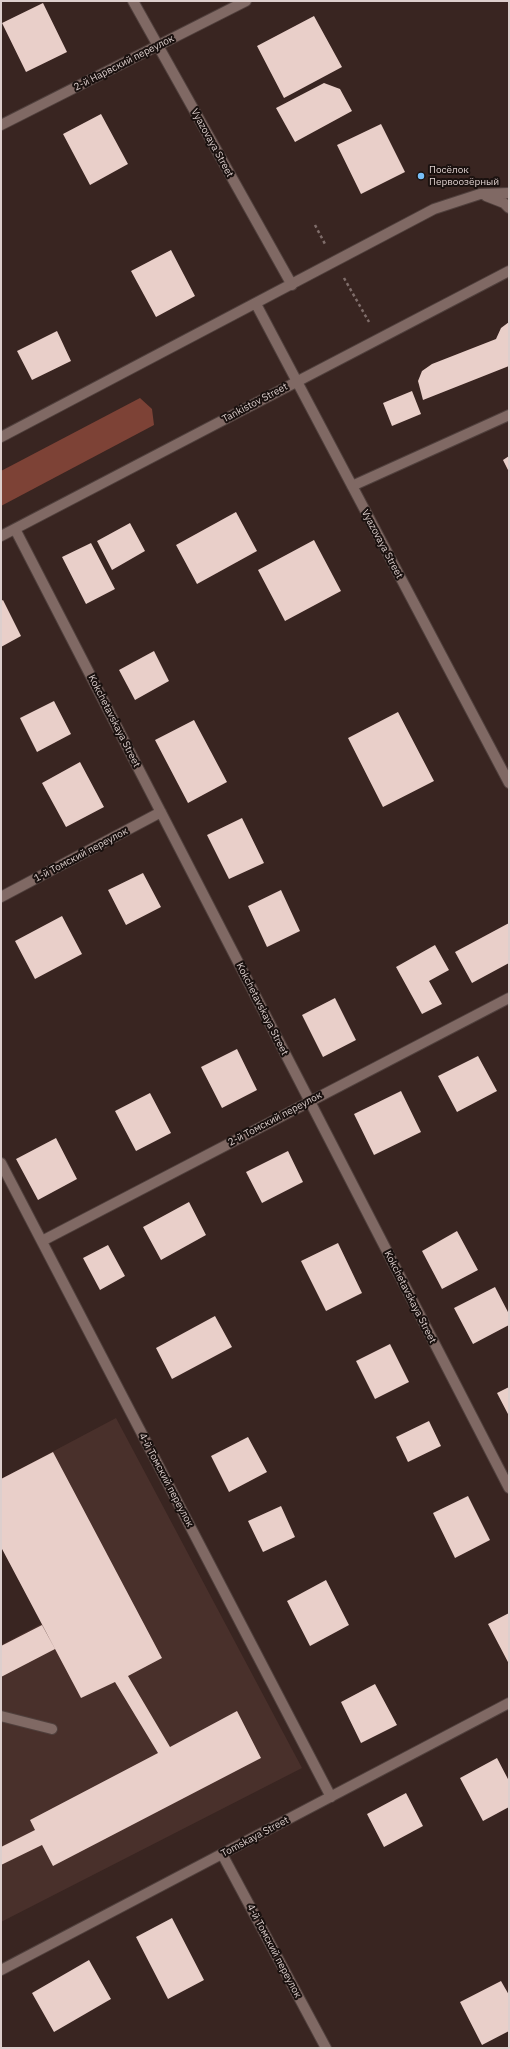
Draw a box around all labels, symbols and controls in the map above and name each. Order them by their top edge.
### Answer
street label: 2-й Нарвский переулок [72,33,176,93]
street label: Vyazovaya Street [188,107,236,179]
place label: Посёлок Первоозёрный [429,164,499,188]
marker: Посёлок Первоозёрный [416,171,426,181]
street label: Tankistov Street [220,381,290,425]
street label: Vyazovaya Street [359,507,405,581]
street label: Kokchetavskaya Street [85,673,143,769]
street label: 1-й Томский переулок [32,825,130,885]
street label: Kokchetavskaya Street [233,961,291,1057]
street label: 2-й Томский переулок [226,1089,324,1149]
street label: Kokchetavskaya Street [381,1249,439,1345]
street label: 4-й Томский переулок [136,1431,196,1529]
street label: Tomskaya Street [219,1814,291,1860]
street label: 4-й Томский переулок [244,1902,304,2000]

